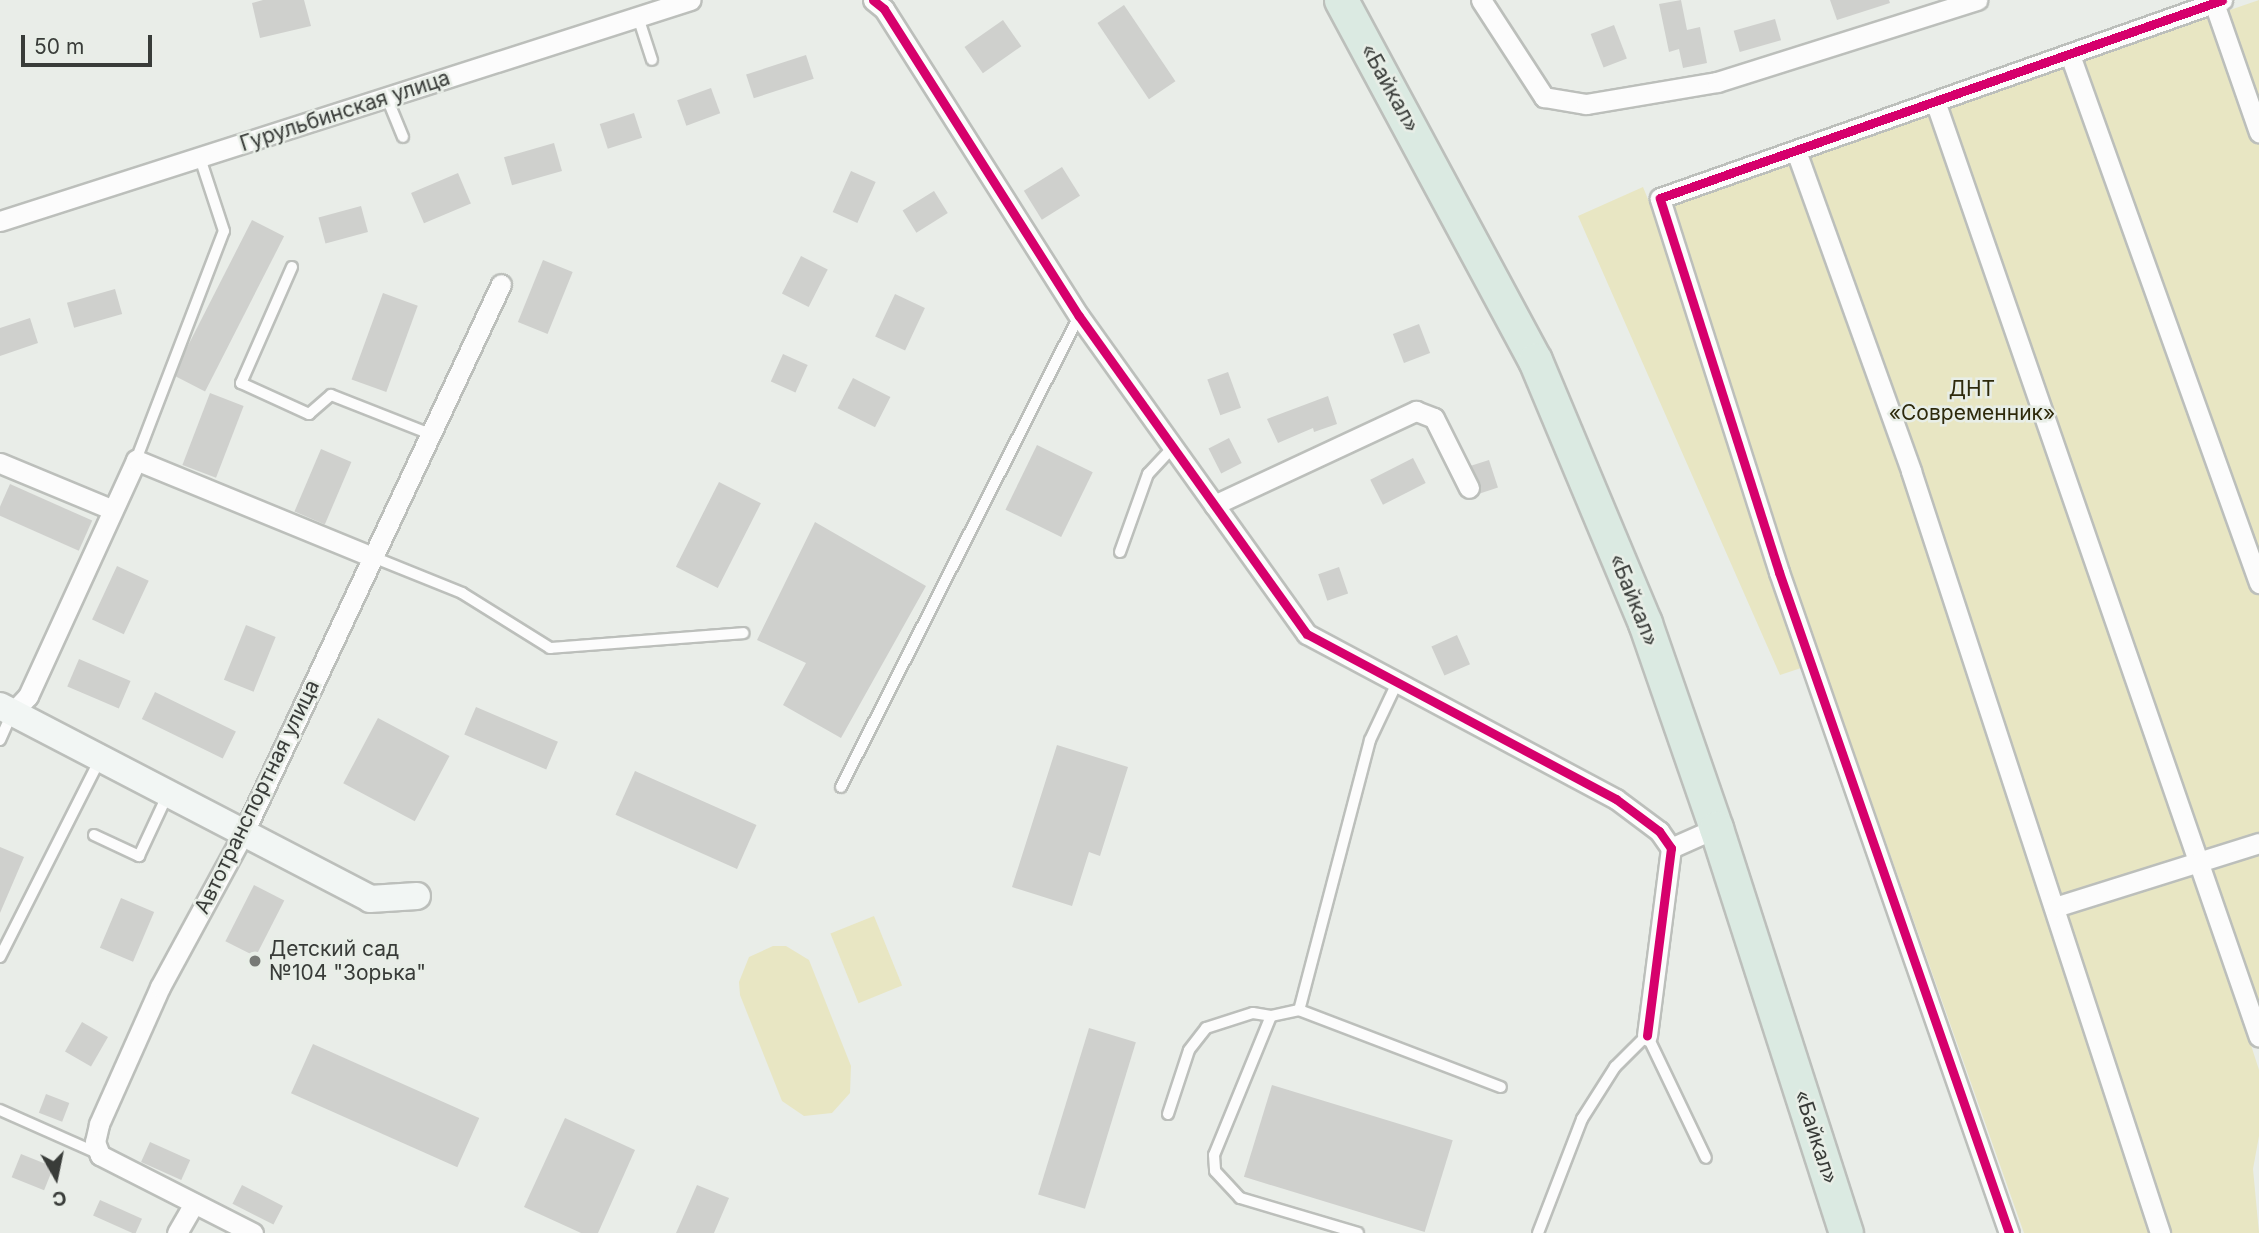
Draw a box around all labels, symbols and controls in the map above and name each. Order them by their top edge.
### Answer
scale bar [24,21,156,65]
text: 50 m [34,34,84,59]
street label: «Байкал» [1355,39,1425,137]
street label: Гурульбинская улица [237,65,453,157]
park label: ДНТ «Современник» [1889,376,2055,426]
street label: «Байкал» [1604,550,1664,650]
street label: Автотранспортная улица [189,676,325,918]
place label: Детский сад №104 "Зорька" [269,936,426,986]
marker: Детский сад №104 "Зорька" [247,953,263,969]
street label: «Байкал» [1789,1087,1843,1187]
north arrow [21,1142,91,1212]
text: С [51,1186,68,1211]

